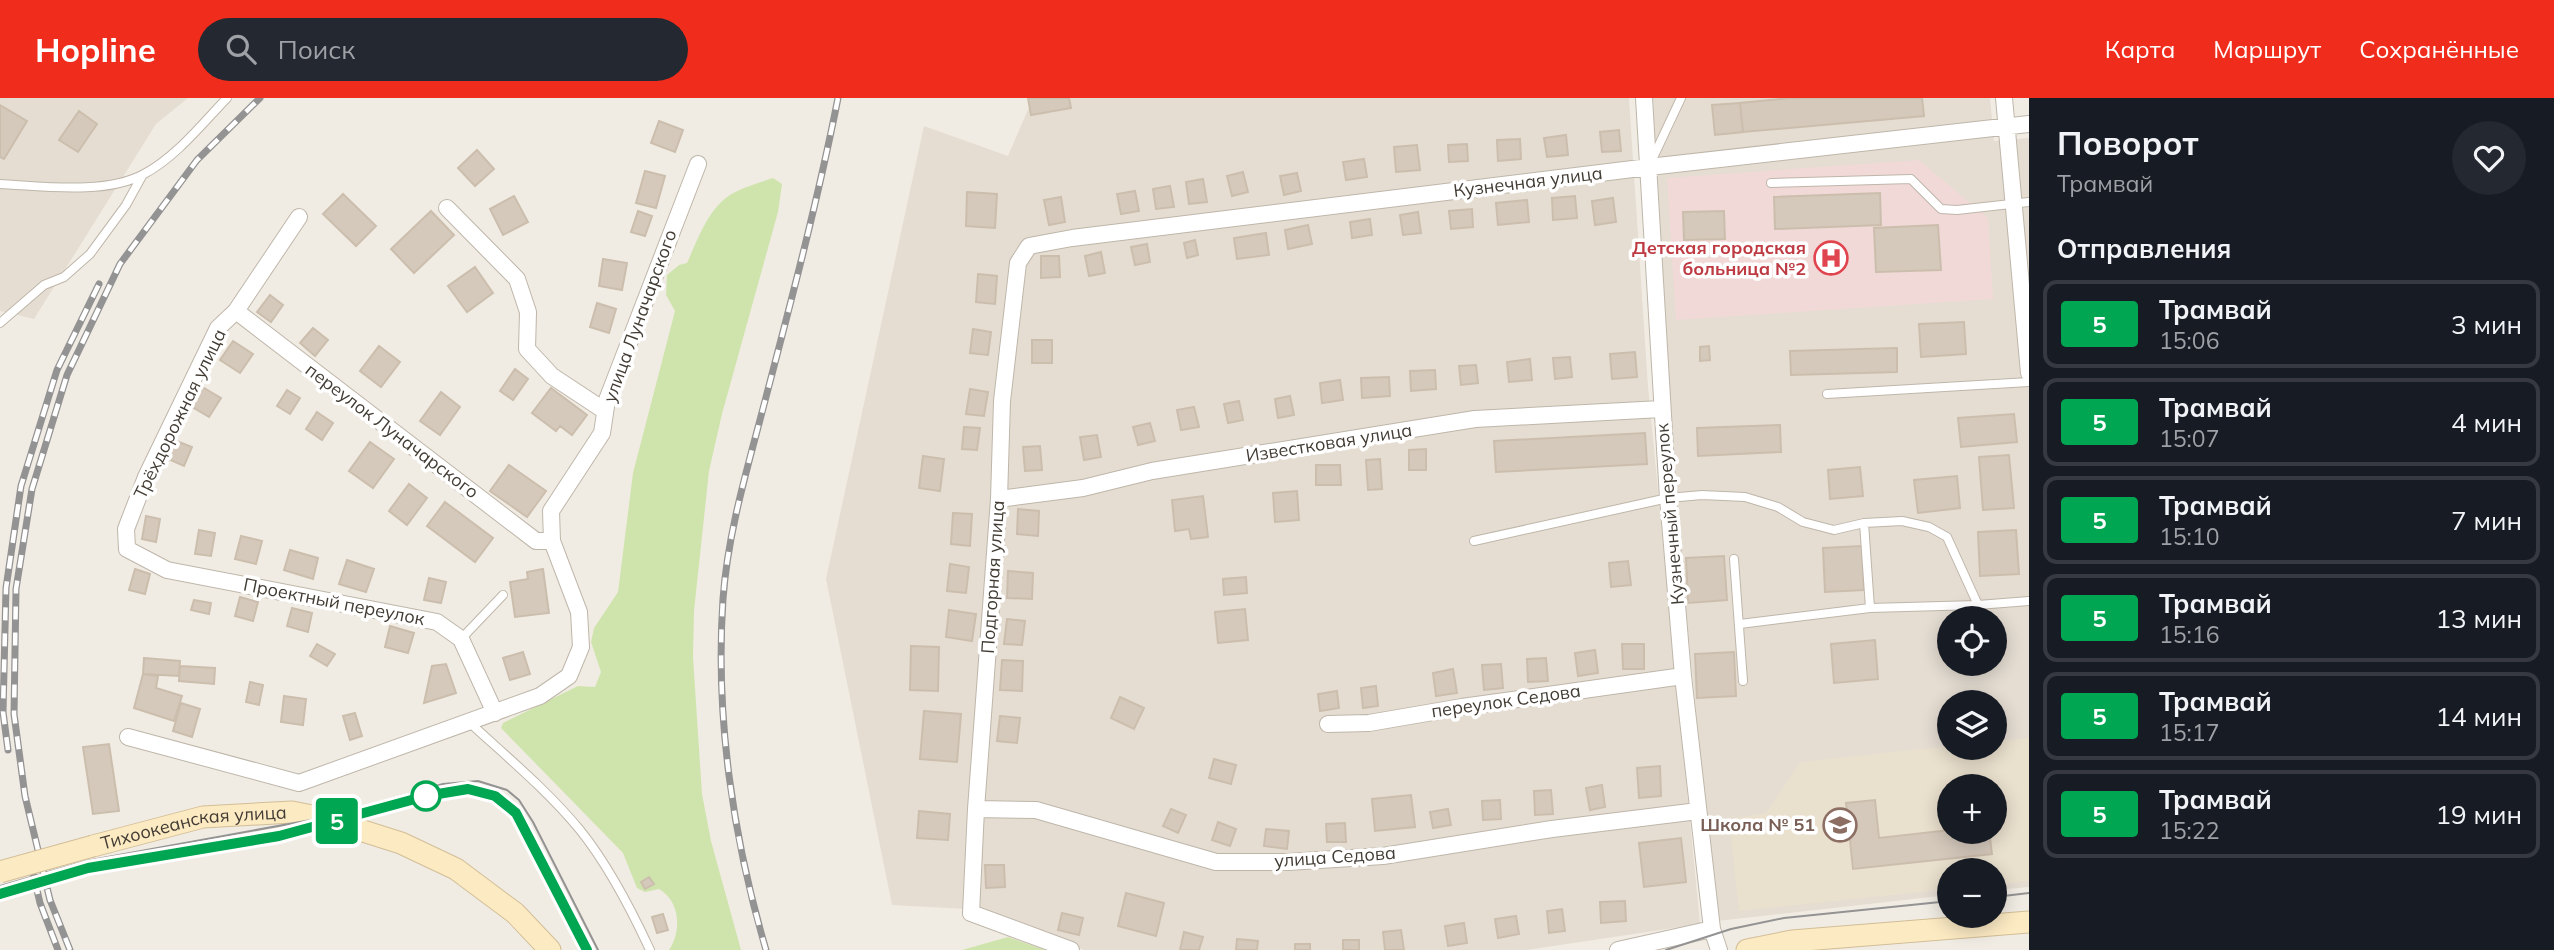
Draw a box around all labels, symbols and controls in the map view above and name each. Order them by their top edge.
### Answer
search box [198,18,688,81]
text: Hopline [35,29,156,70]
icon: search [222,30,260,68]
text: Поиск [278,33,355,66]
text: Карта [2105,34,2175,64]
text: Маршрут [2213,34,2321,64]
text: Сохранённые [2359,34,2519,64]
button: heart [2452,121,2526,195]
text: Поворот [2057,122,2198,163]
street label: Кузнечная улица [1452,161,1604,202]
text: Трамвай [2057,169,2153,198]
street label: улица Луначарского [598,226,681,405]
text: Отправления [2057,232,2231,265]
place label: Детская городская больница №2 [1632,236,1806,280]
hospital icon: Детская городская больница №2 [1812,239,1850,277]
text: Трамвай [2159,293,2272,326]
text: 3 мин [2451,308,2522,341]
text: 5 [2092,309,2107,339]
street label: Трёхдорожная улица [128,325,231,503]
text: 15:06 [2159,326,2219,355]
street label: переулок Луначарского [301,358,484,503]
text: Трамвай [2159,391,2272,424]
text: 4 мин [2451,406,2522,439]
text: 5 [2092,407,2107,437]
street label: Известковая улица [1244,418,1414,467]
street label: Кузнечный переулок [1650,422,1689,606]
text: 15:07 [2159,424,2219,453]
text: Трамвай [2159,489,2272,522]
street label: Подгорная улица [976,500,1009,654]
text: 7 мин [2451,504,2522,537]
text: 5 [2092,505,2107,535]
text: 15:10 [2159,522,2219,551]
street label: Проектный переулок [242,573,427,630]
text: Трамвай [2159,587,2272,620]
text: 13 мин [2435,602,2522,635]
text: 5 [2092,603,2107,633]
map controls [1937,606,2007,928]
button: locate [1937,606,2007,676]
text: 15:16 [2159,620,2219,649]
street label: переулок Седова [1430,679,1582,722]
text: Трамвай [2159,685,2272,718]
button: layers [1937,690,2007,760]
text: 14 мин [2435,700,2522,733]
text: 5 [2092,701,2107,731]
text: 15:17 [2159,718,2219,747]
button: + [1937,774,2007,844]
unlabelled marker [411,781,441,811]
text: Трамвай [2159,783,2272,816]
line badge: 5 [314,798,360,844]
text: 19 мин [2435,798,2522,831]
text: 5 [2092,799,2107,829]
street label: Тихоокеанская улица [98,800,287,854]
text: 5 [330,806,344,836]
school or university icon: Школа № 51 [1821,806,1859,844]
place label: Школа № 51 [1700,813,1815,836]
text: 15:22 [2159,816,2219,845]
street label: улица Седова [1273,841,1396,872]
button: − [1937,858,2007,928]

